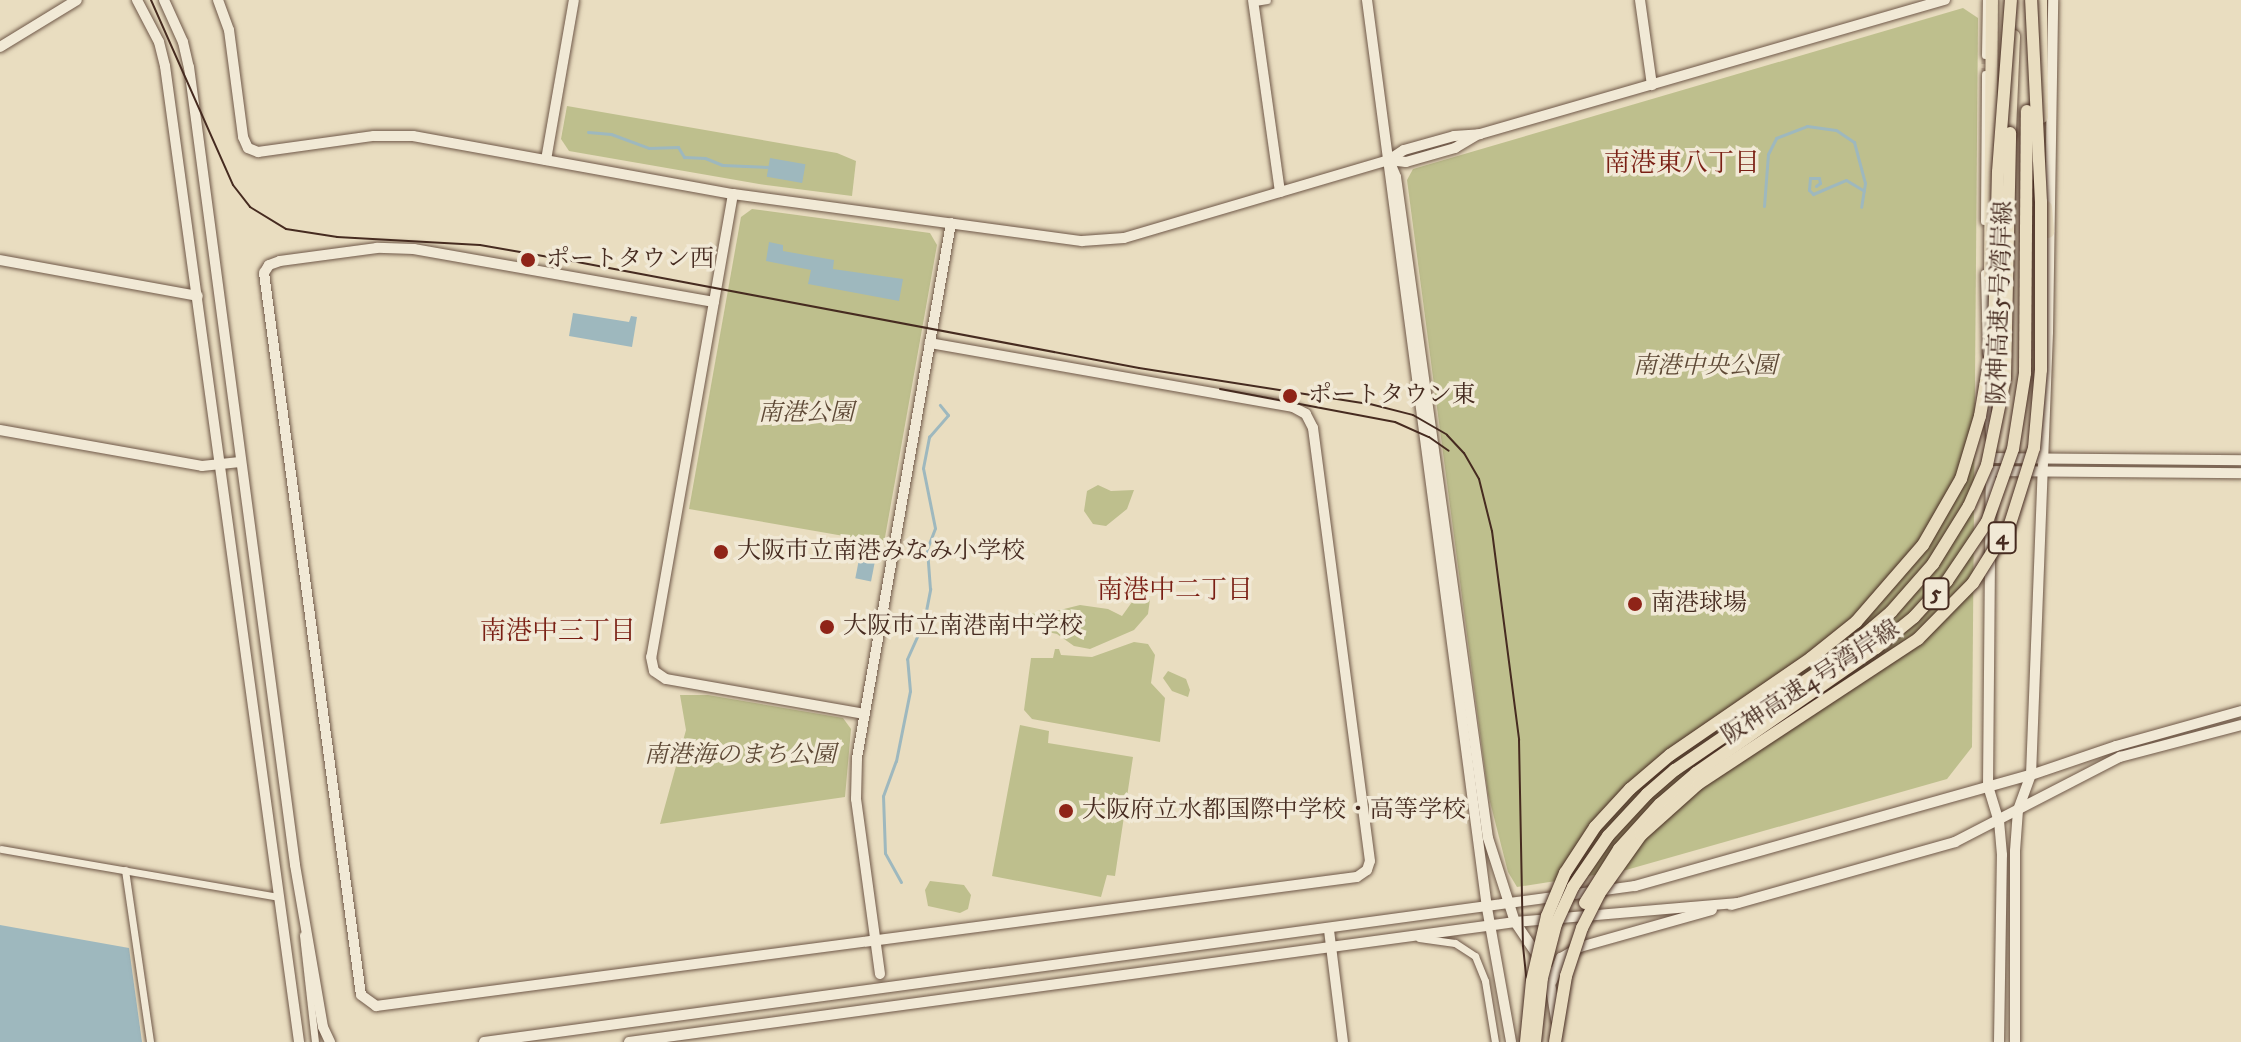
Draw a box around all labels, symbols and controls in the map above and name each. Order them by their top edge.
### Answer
district label: 南港東八丁目 [1604,148,1760,180]
street label: 阪神高速5号湾岸線 [1983,201,2019,405]
place label: ポートタウン西 [546,246,714,274]
marker: ポートタウン西 [517,249,539,271]
park label: 南港中央公園 [1633,353,1777,381]
place label: ポートタウン東 [1308,382,1476,410]
marker: ポートタウン東 [1279,385,1301,407]
park label: 南港公園 [758,400,854,428]
road number: 4 [1986,520,2018,556]
place label: 大阪市立南港みなみ小学校 [737,538,1025,566]
marker: 大阪市立南港みなみ小学校 [712,543,730,561]
district label: 南港中二丁目 [1097,575,1253,607]
road number: 5 [1922,576,1950,612]
place label: 南港球場 [1651,590,1747,618]
marker: 南港球場 [1626,595,1644,613]
place label: 大阪市立南港南中学校 [843,613,1083,641]
street label: 阪神高速4号湾岸線 [1717,615,1905,751]
district label: 南港中三丁目 [480,616,636,648]
marker: 大阪市立南港南中学校 [818,618,836,636]
park label: 南港海のまち公園 [644,742,836,770]
place label: 大阪府立水都国際中学校・高等学校 [1082,797,1466,825]
marker: 大阪府立水都国際中学校・高等学校 [1057,802,1075,820]

